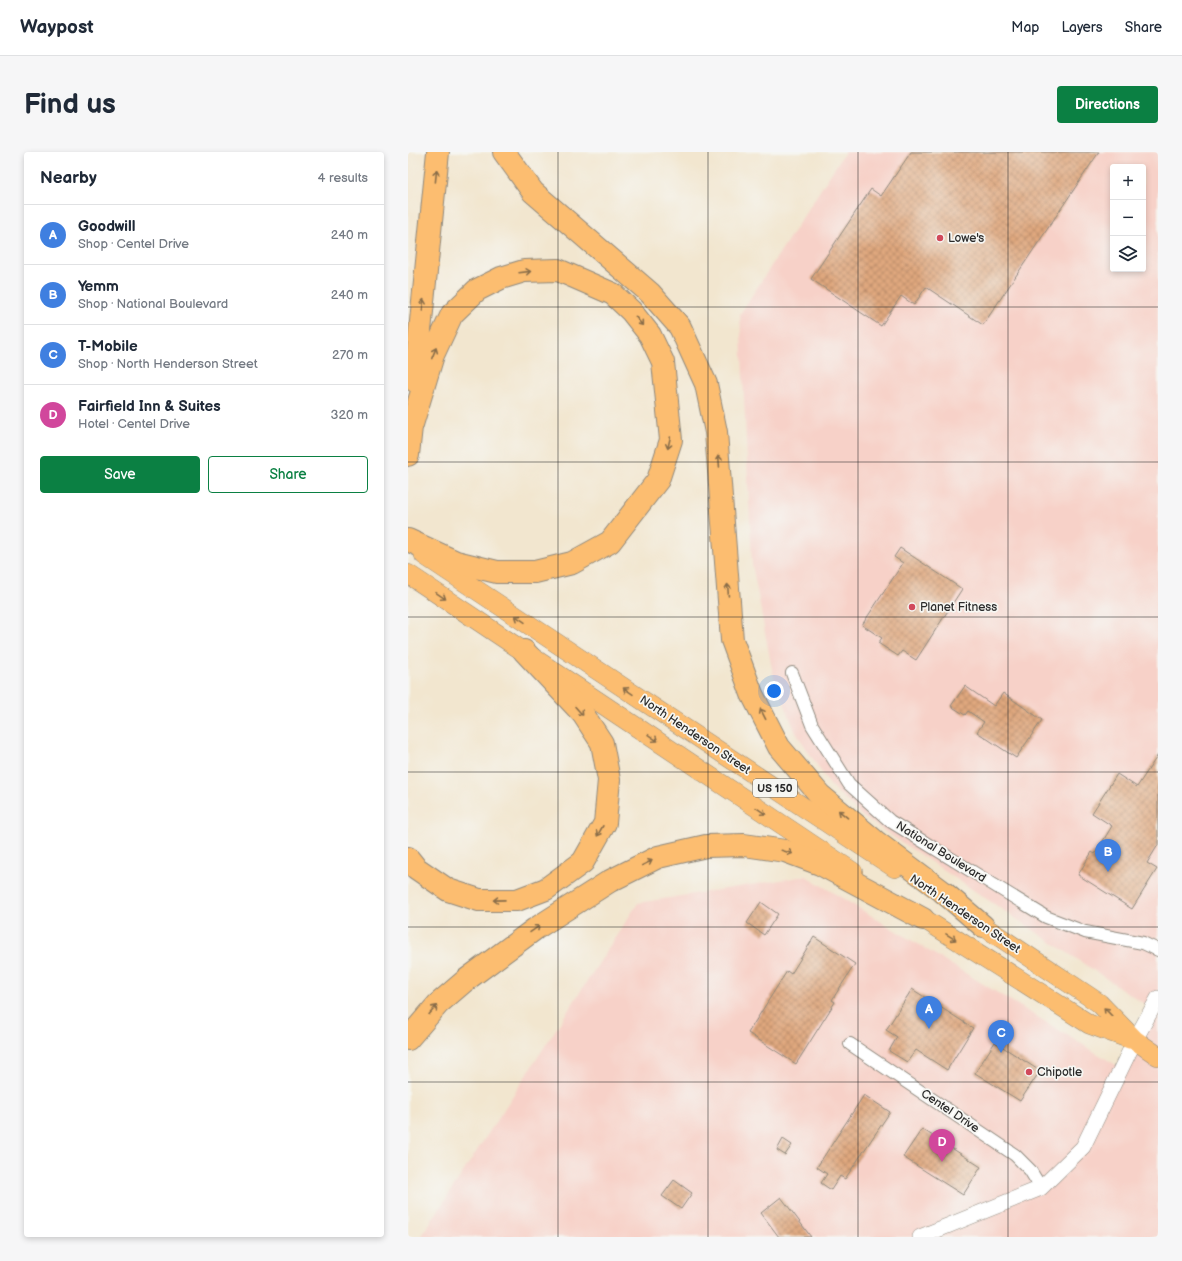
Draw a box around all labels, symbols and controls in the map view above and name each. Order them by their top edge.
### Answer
text: Waypost [20,16,94,39]
text: Map [1011,19,1039,36]
text: Layers [1061,19,1103,36]
text: Share [1125,19,1162,36]
button: Directions [1057,86,1158,123]
text: Find us [24,88,116,121]
map controls [1110,164,1146,272]
button: + [1110,164,1146,200]
text: Nearby [40,168,97,188]
text: 4 results [318,170,368,186]
one-way arrow [432,170,439,183]
button: − [1110,200,1146,236]
text: Goodwill [78,217,135,236]
text: A [49,227,57,243]
text: 240 m [331,227,368,243]
place label: Lowe's [948,231,984,246]
marker: Lowe's [935,233,945,243]
text: Shop · Centel Drive [78,236,189,252]
button: layers [1110,236,1146,272]
one-way arrow [518,268,531,275]
text: Yemm [78,277,119,296]
text: B [48,287,58,303]
text: 240 m [331,287,368,303]
text: Shop · National Boulevard [78,296,228,312]
one-way arrow [419,299,427,312]
one-way arrow [634,316,643,326]
text: T-Mobile [78,337,138,356]
text: C [48,347,58,363]
text: 270 m [332,347,368,363]
one-way arrow [431,348,439,360]
text: Shop · North Henderson Street [78,356,258,372]
text: Fairfield Inn & Suites [78,397,221,416]
text: D [48,407,58,423]
text: 320 m [330,407,368,423]
text: Hotel · Centel Drive [78,416,190,432]
one-way arrow [665,437,673,450]
one-way arrow [715,455,722,468]
button: Save [40,456,200,493]
button: Share [208,456,368,493]
one-way arrow [725,584,732,597]
one-way arrow [435,592,446,600]
place label: Planet Fitness [920,600,997,615]
marker: Planet Fitness [907,602,917,612]
one-way arrow [515,615,526,623]
your location [764,681,784,701]
one-way arrow [623,687,634,695]
street label: North Henderson Street [637,692,753,778]
one-way arrow [575,705,584,716]
one-way arrow [758,708,766,720]
one-way arrow [648,734,659,742]
road number: US 150 [753,779,797,797]
one-way arrow [756,806,767,815]
one-way arrow [838,810,848,819]
street label: National Boulevard [893,818,989,886]
one-way arrow [596,825,604,837]
pin: B [1095,839,1121,872]
one-way arrow [781,849,794,856]
one-way arrow [641,858,653,866]
street label: North Henderson Street [907,871,1023,957]
one-way arrow [493,896,506,904]
one-way arrow [529,925,540,933]
one-way arrow [945,933,957,941]
pin: A [916,996,942,1029]
one-way arrow [429,1004,438,1015]
one-way arrow [1103,1007,1113,1017]
pin: C [988,1020,1014,1053]
place label: Chipotle [1037,1065,1082,1080]
marker: Chipotle [1024,1067,1034,1077]
street label: Centel Drive [918,1086,982,1136]
pin: D [929,1129,955,1162]

